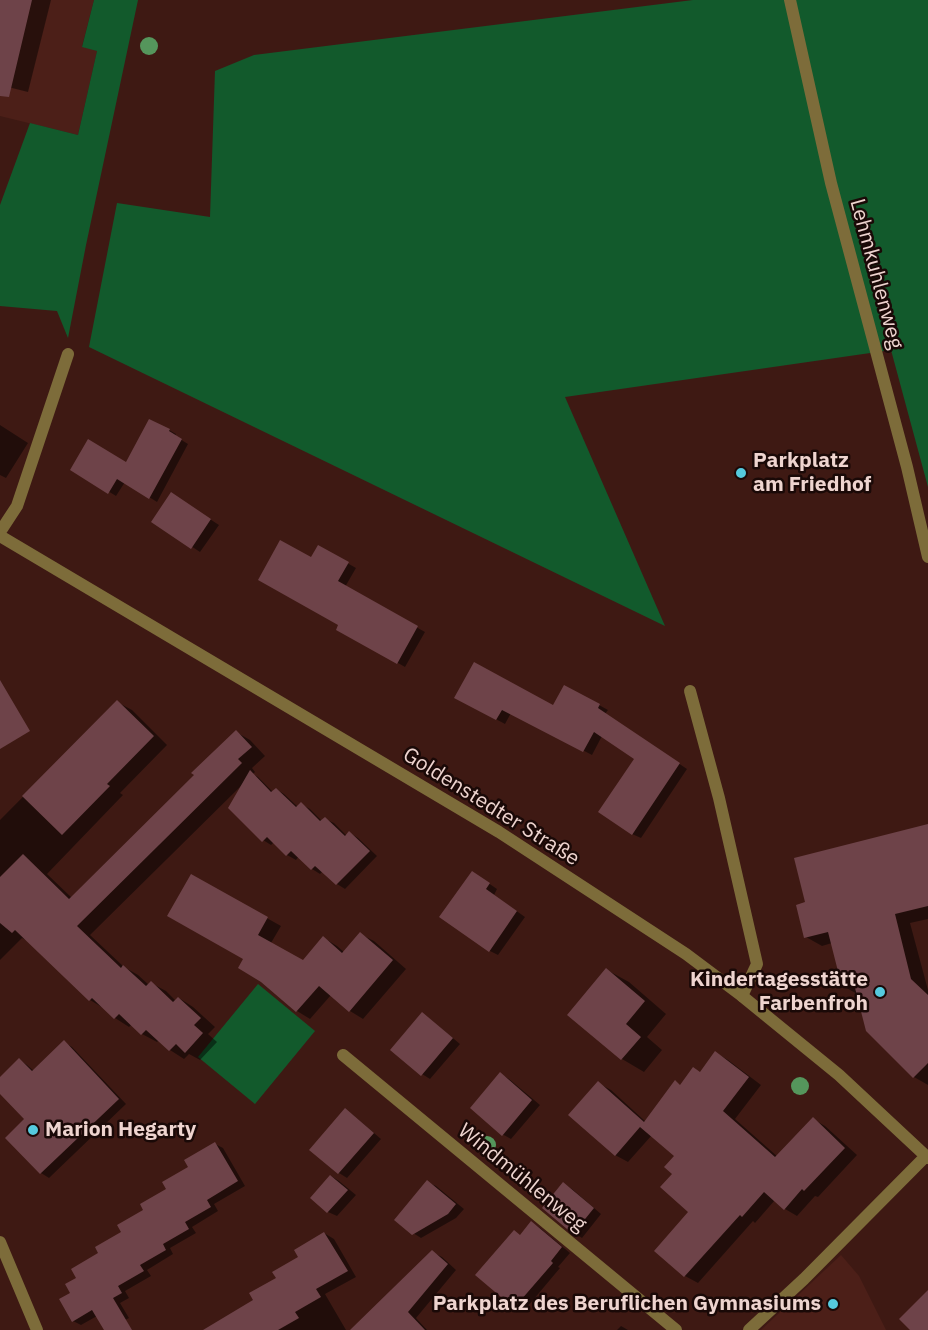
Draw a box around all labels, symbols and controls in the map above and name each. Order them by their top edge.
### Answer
street label: Lehmkuhlenweg [844,196,908,352]
place label: Parkplatz am Friedhof [753,448,871,498]
marker: Parkplatz am Friedhof [734,466,748,480]
street label: Goldenstedter Straße [398,742,584,872]
place label: Kindertagesstätte Farbenfroh [690,967,868,1017]
marker: Kindertagesstätte Farbenfroh [873,985,887,999]
place label: Marion Hegarty [45,1117,196,1143]
street label: Windmühlenweg [453,1119,591,1237]
marker: Marion Hegarty [26,1123,40,1137]
place label: Parkplatz des Beruflichen Gymnasiums [433,1291,821,1317]
marker: Parkplatz des Beruflichen Gymnasiums [826,1297,840,1311]

